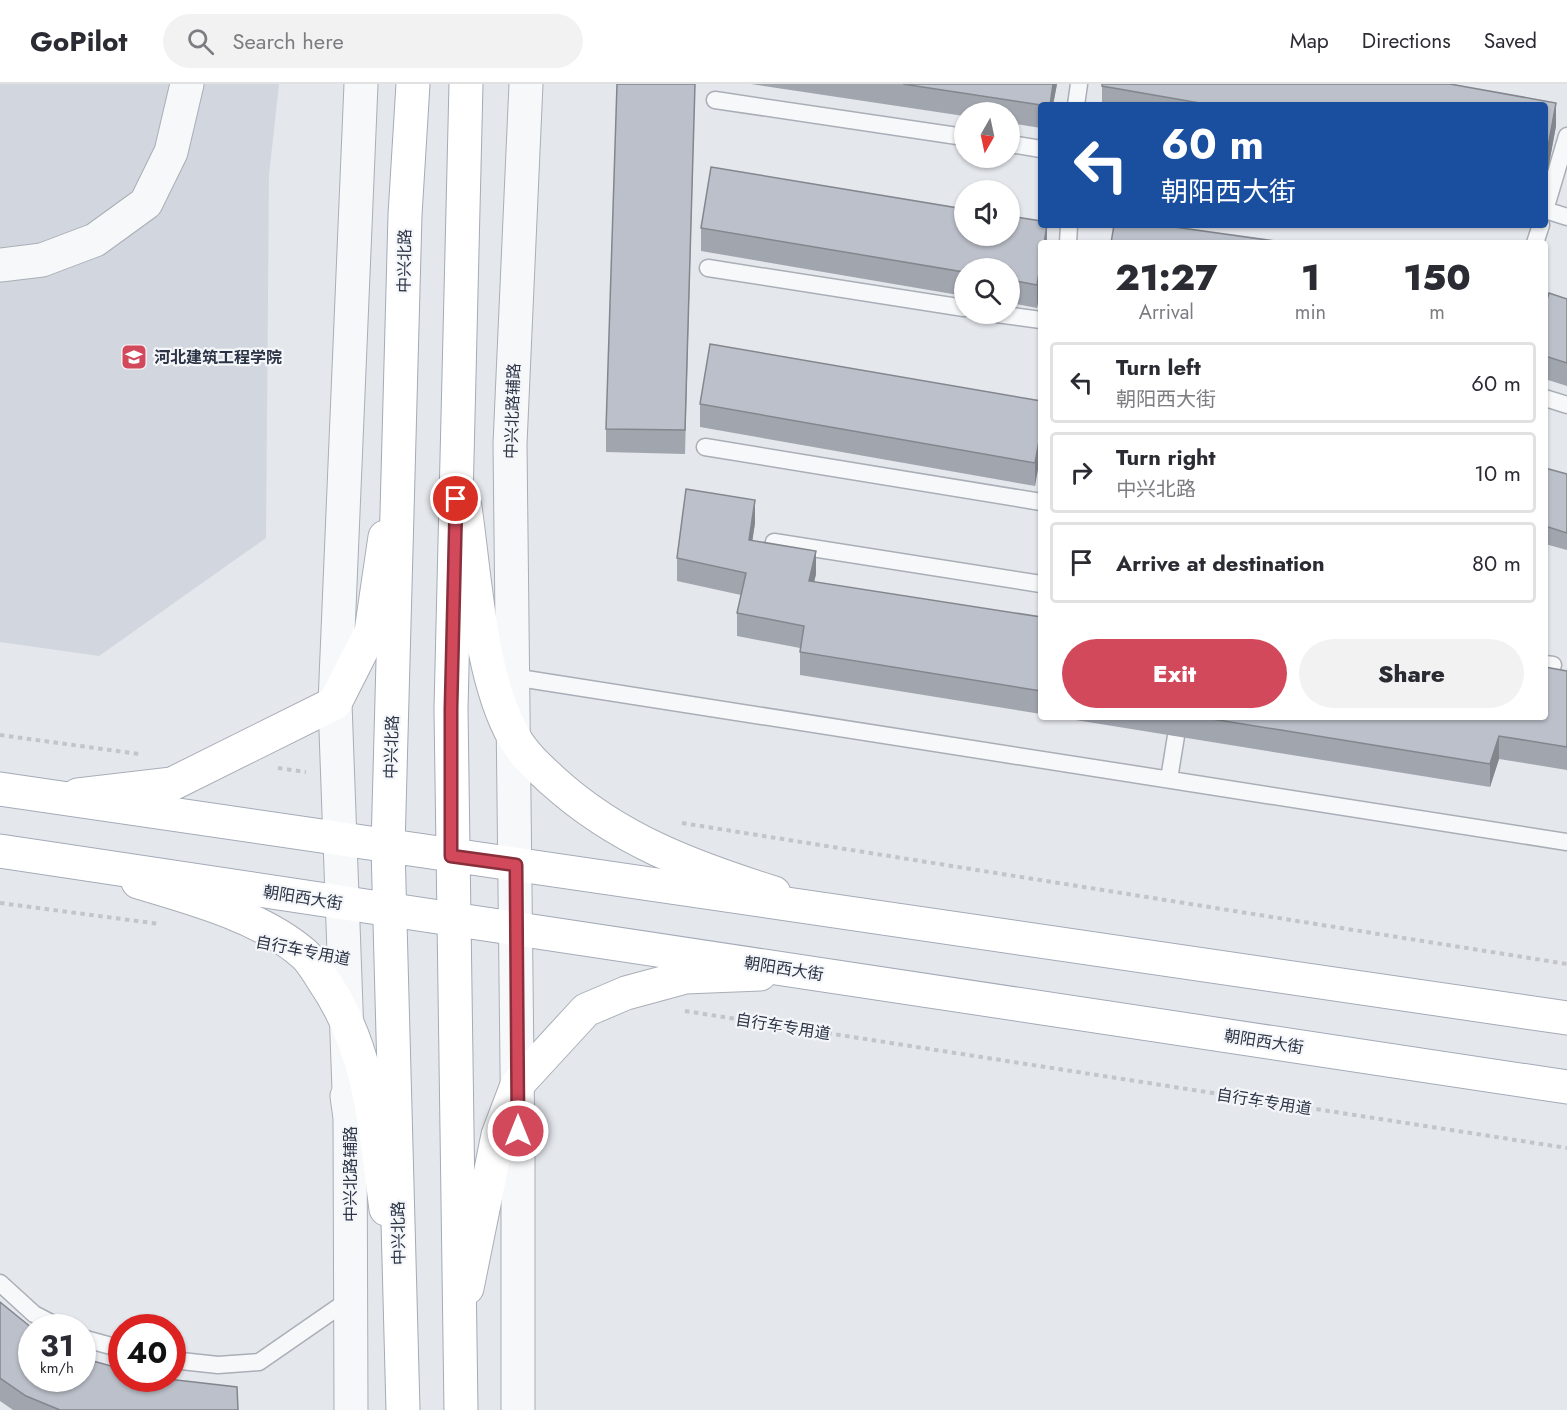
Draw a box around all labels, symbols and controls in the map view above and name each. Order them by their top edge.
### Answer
search box [163,14,583,68]
text: GoPilot [30,21,127,62]
icon: search [184,25,217,58]
text: Search here [232,25,344,57]
text: Map [1290,26,1329,56]
text: Directions [1362,26,1451,56]
text: Saved [1484,26,1537,56]
north arrow [954,102,1020,168]
map controls [954,102,1020,324]
text: 60 m [1161,114,1264,175]
icon: left [1062,126,1140,204]
text: 朝阳西大街 [1161,172,1296,211]
button: sound [954,180,1020,246]
street label: 中兴北路 [392,229,417,293]
text: 21:27 [1115,251,1218,303]
text: 1 [1301,251,1320,303]
text: 150 [1403,251,1471,303]
button: search [954,258,1020,324]
text: Arrival [1139,298,1194,327]
text: min [1295,298,1326,327]
text: m [1429,298,1445,327]
school or university icon: 河北建筑工程学院 [119,342,149,372]
place label: 河北建筑工程学院 [154,346,282,369]
text: Turn left [1116,351,1201,383]
street label: 中兴北路辅路 [499,363,526,459]
icon: left [1065,366,1098,399]
text: 60 m [1471,367,1521,399]
text: 朝阳西大街 [1116,385,1216,414]
text: Turn right [1116,441,1216,473]
icon: right [1065,456,1098,489]
text: 10 m [1474,457,1521,489]
pin [430,473,481,524]
text: 中兴北路 [1116,475,1196,504]
icon: arrive [439,482,472,515]
icon: arrive [1065,546,1098,579]
text: Arrive at destination [1116,547,1325,579]
text: 80 m [1472,547,1521,579]
button: Exit [1062,639,1287,708]
button: Share [1299,639,1524,708]
street label: 中兴北路 [379,715,404,779]
street label: 朝阳西大街 [262,880,344,915]
street label: 自行车专用道 [254,930,352,971]
street label: 朝阳西大街 [743,951,825,986]
street label: 自行车专用道 [734,1008,832,1045]
street label: 朝阳西大街 [1223,1024,1305,1059]
street label: 自行车专用道 [1215,1083,1313,1120]
position arrow [486,1099,550,1163]
street label: 中兴北路辅路 [339,1126,362,1222]
street label: 中兴北路 [386,1201,411,1265]
speed limit sign: 40 [108,1314,186,1392]
text: 31 [40,1324,74,1367]
text: km/h [40,1357,74,1379]

